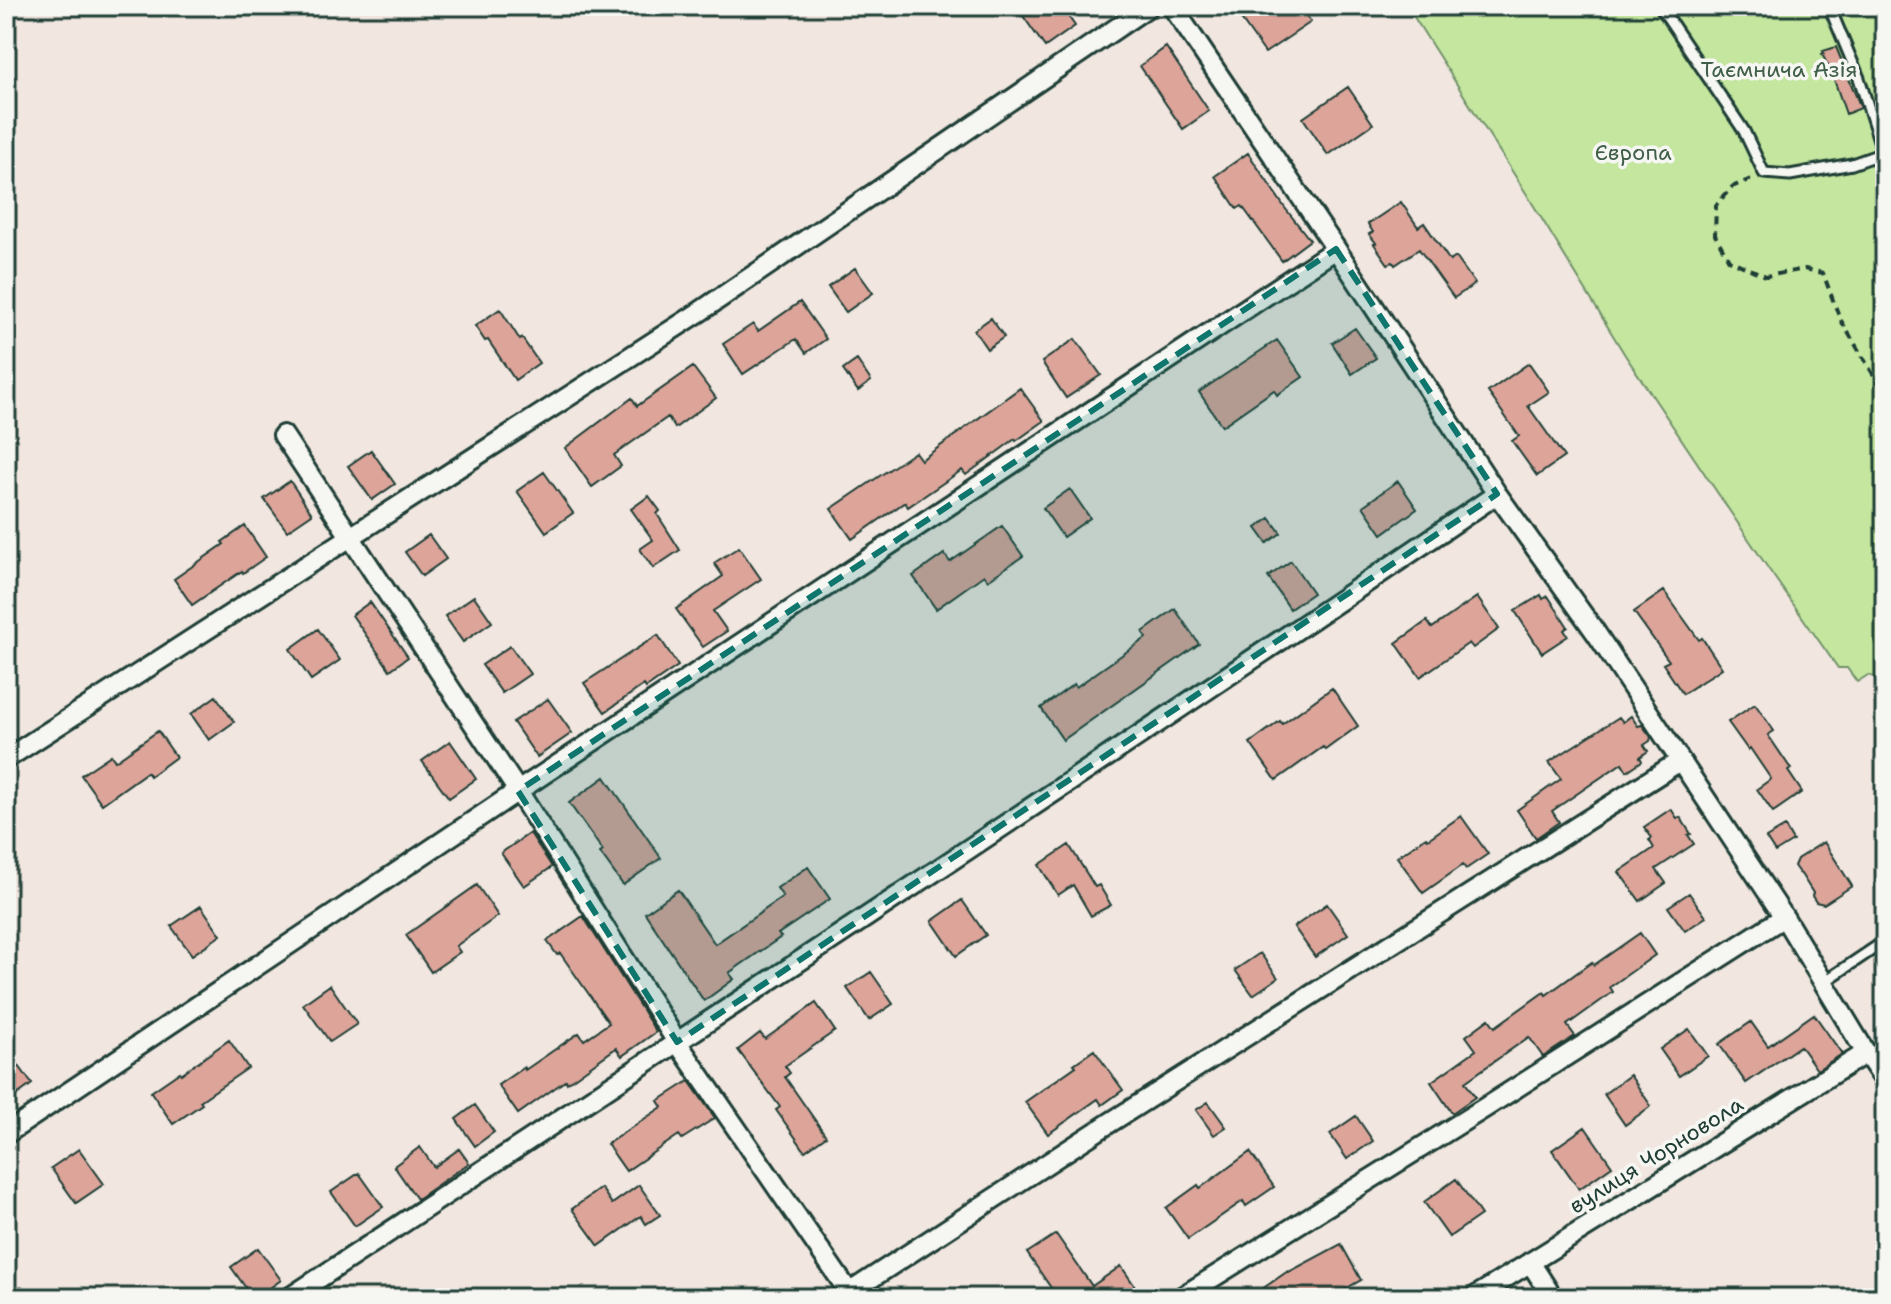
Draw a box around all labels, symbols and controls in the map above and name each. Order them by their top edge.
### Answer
park label: Таємнича Азія [1700,55,1858,84]
park label: Європа [1594,138,1672,167]
street label: вулиця Чорновола [1564,1090,1749,1220]

